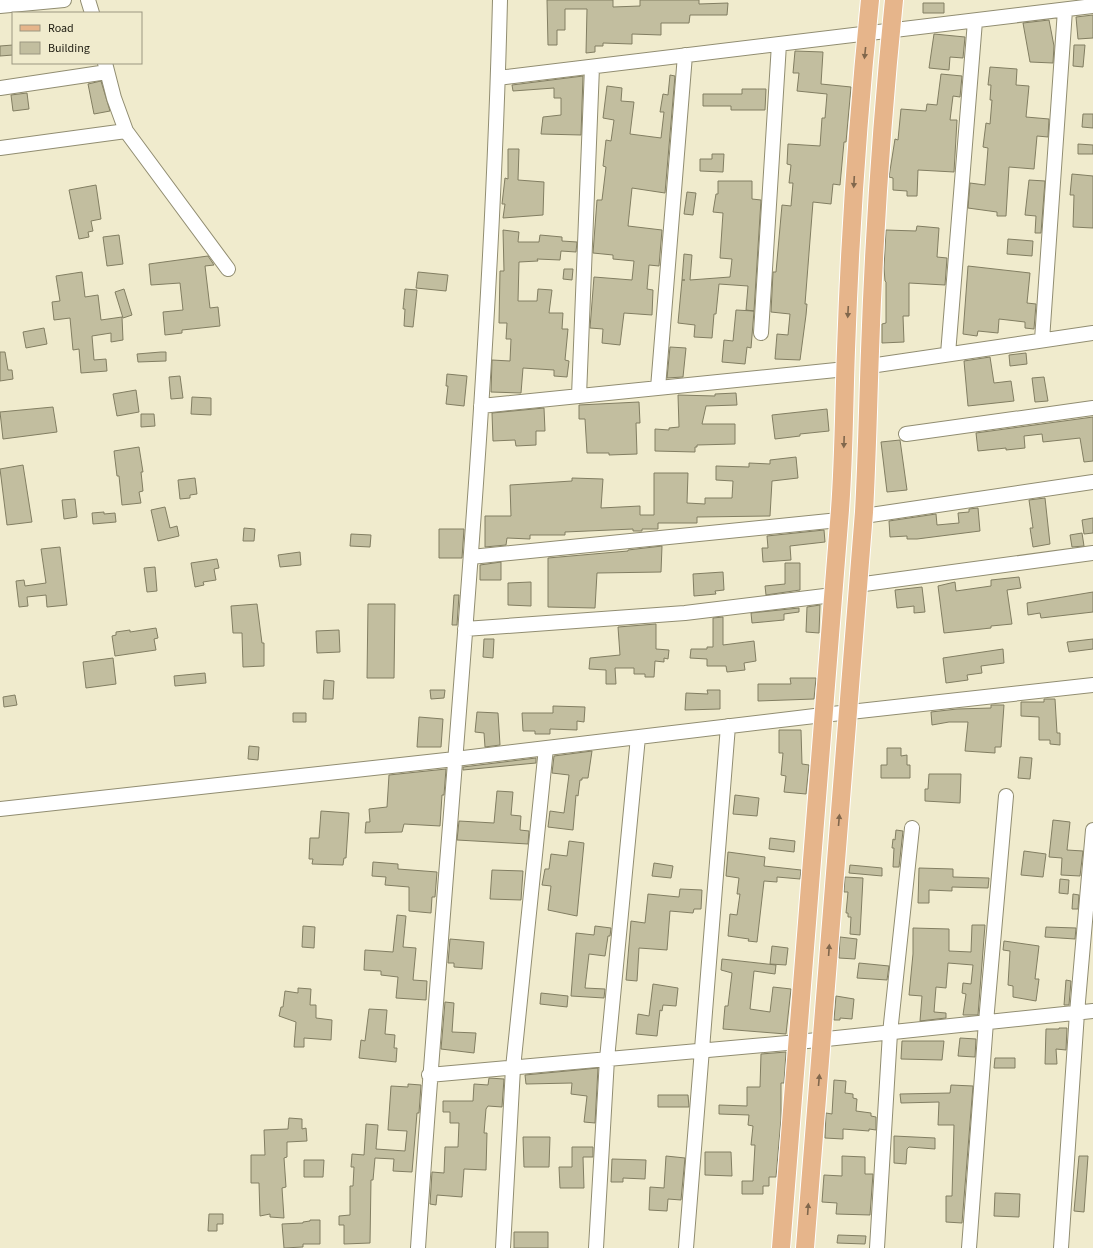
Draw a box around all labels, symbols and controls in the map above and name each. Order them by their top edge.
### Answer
legend [12,12,142,64]
text: Road [48,20,74,37]
text: Building [48,40,90,57]
one-way arrow [861,47,868,59]
one-way arrow [851,176,858,188]
one-way arrow [844,306,851,318]
one-way arrow [841,436,848,448]
one-way arrow [836,814,842,826]
one-way arrow [825,944,832,956]
one-way arrow [815,1074,822,1086]
one-way arrow [805,1203,811,1215]

